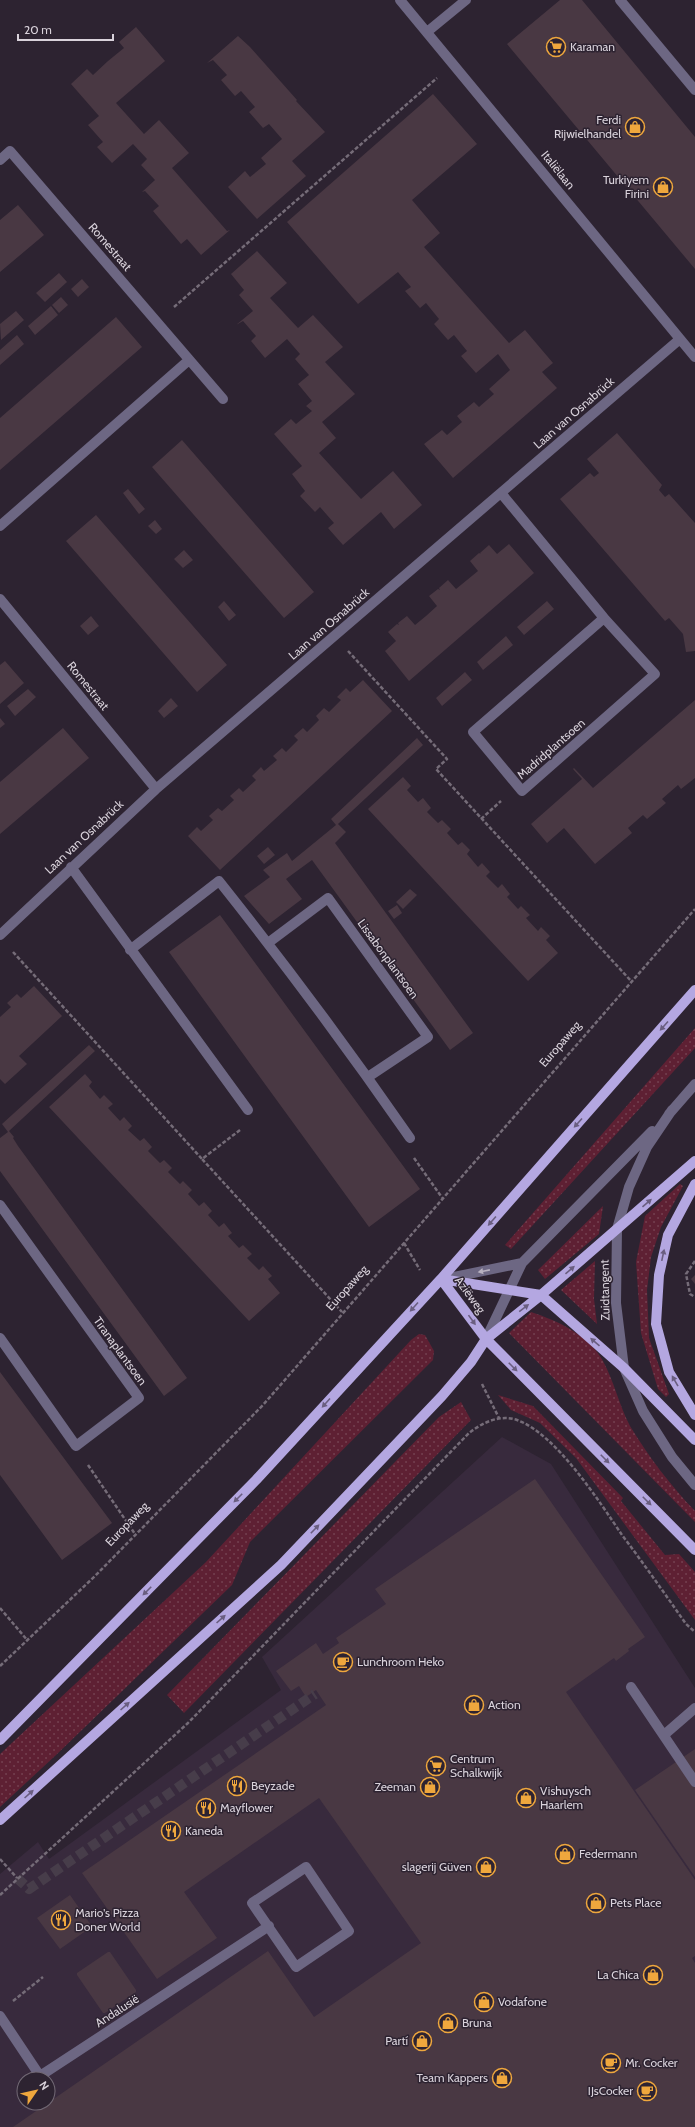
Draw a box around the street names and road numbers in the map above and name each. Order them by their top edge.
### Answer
street label: Italiëlaan [538,147,579,192]
street label: Romestraat [86,220,135,274]
street label: Laan van Osnabrück [530,373,618,452]
street label: Laan van Osnabrück [285,584,373,663]
street label: Romestraat [64,658,113,713]
street label: Madridplantsoen [514,715,588,782]
street label: Laan van Osnabrück [41,796,127,877]
street label: Lissabonplantsoen [355,916,422,1002]
street label: Europaweg [536,1017,584,1070]
street label: Zuidtangent [596,1259,613,1321]
street label: Europaweg [322,1261,372,1313]
street label: Aziëweg [452,1273,490,1317]
street label: Tiranaplantsoen [90,1313,150,1388]
street label: Europaweg [102,1498,152,1549]
street label: Andalusië [92,1991,141,2030]

